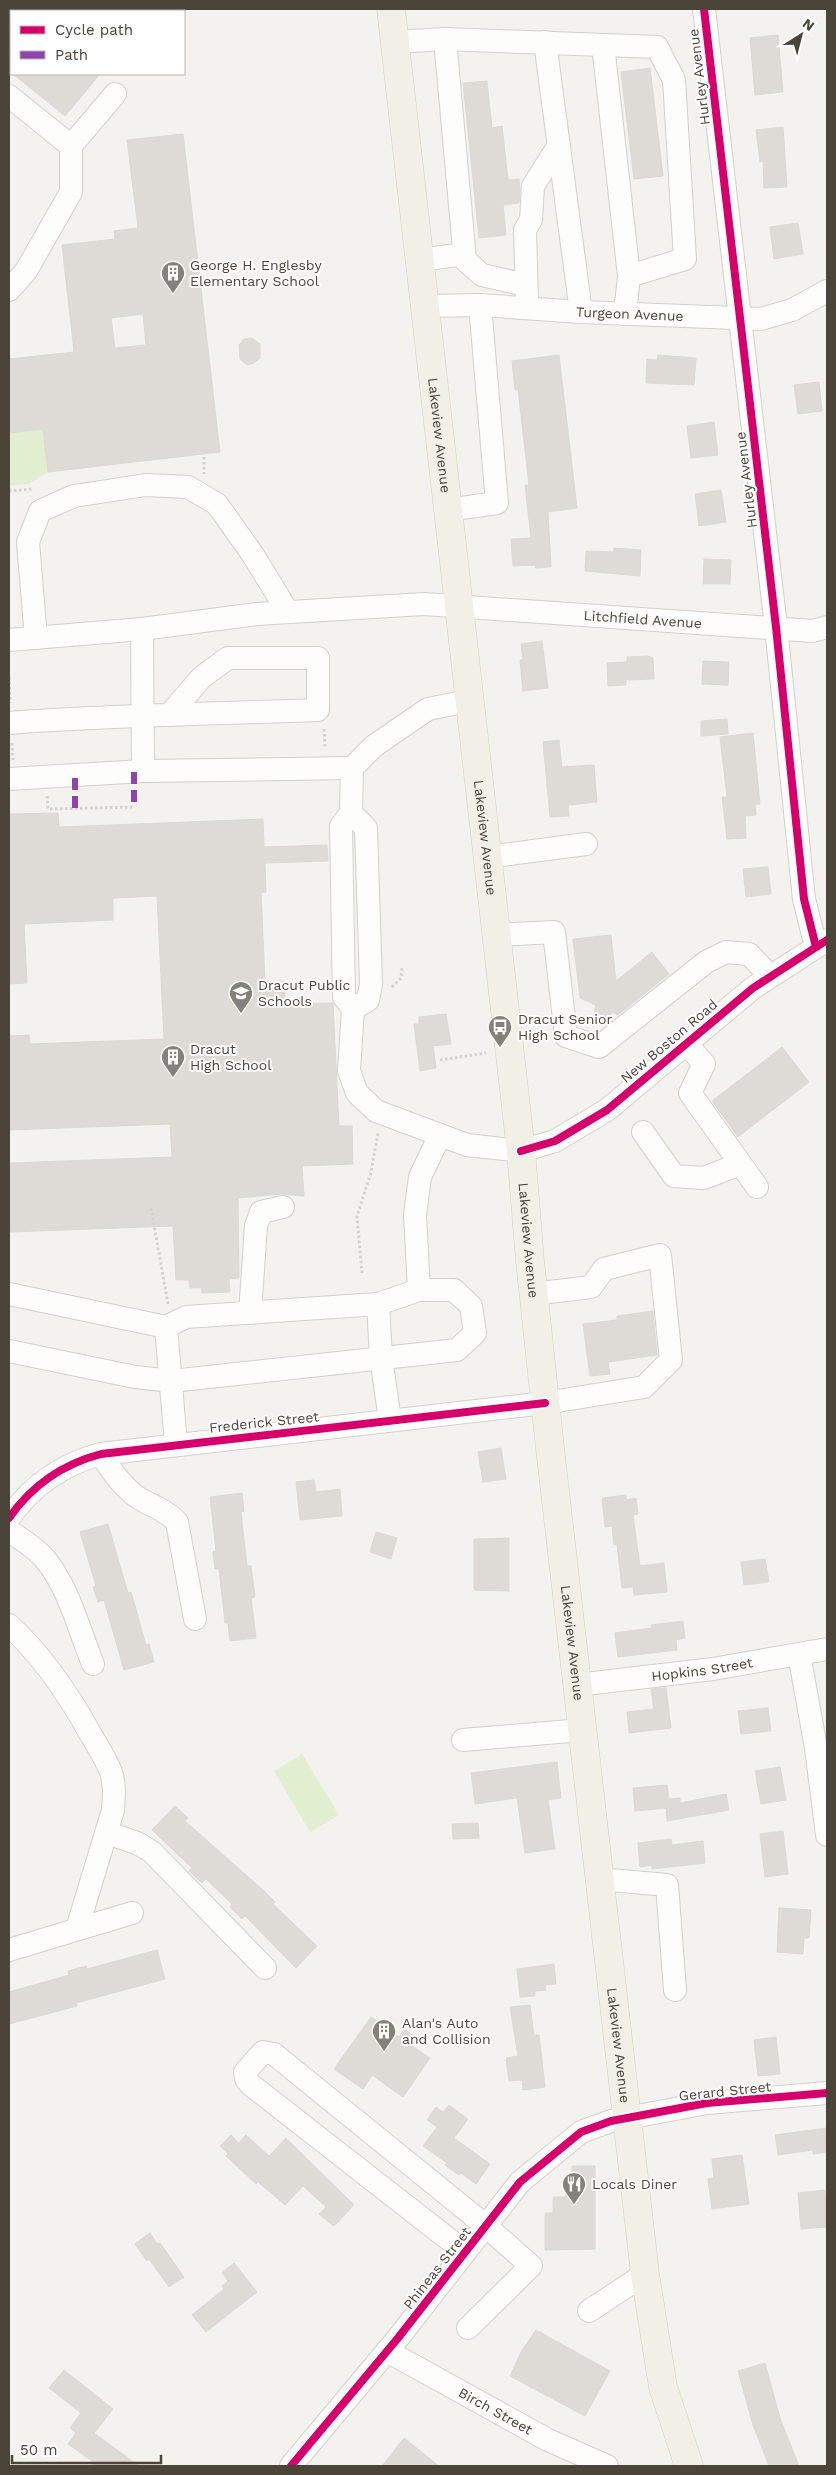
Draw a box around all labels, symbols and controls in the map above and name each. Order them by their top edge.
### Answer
legend [10,10,185,75]
north arrow [776,10,826,60]
text: N [800,15,818,34]
text: Cycle path [55,21,133,39]
street label: Hurley Avenue [685,28,713,126]
text: Path [55,46,88,64]
place label: George H. Englesby Elementary School [190,257,322,289]
building icon: George H. Englesby Elementary School [160,260,186,294]
street label: Turgeon Avenue [575,304,684,324]
street label: Lakeview Avenue [425,377,454,494]
street label: Hurley Avenue [732,431,760,529]
street label: Litchfield Avenue [583,607,702,631]
street label: Lakeview Avenue [471,779,500,896]
place label: Dracut Public Schools [258,977,351,1009]
school or university icon: Dracut Public Schools [228,980,254,1014]
street label: New Boston Road [617,996,721,1086]
place label: Dracut Senior High School [518,1011,612,1043]
bus stop icon: Dracut Senior High School [487,1014,513,1048]
place label: Dracut High School [190,1041,272,1073]
building icon: Dracut High School [160,1044,186,1078]
street label: Lakeview Avenue [516,1182,542,1299]
street label: Frederick Street [208,1408,320,1436]
street label: Lakeview Avenue [558,1584,587,1701]
street label: Hopkins Street [651,1654,754,1684]
street label: Lakeview Avenue [604,1987,633,2104]
place label: Alan's Auto and Collision [402,2015,491,2047]
building icon: Alan's Auto and Collision [371,2018,397,2052]
street label: Gerard Street [678,2078,772,2104]
restaurant icon: Locals Diner [561,2171,587,2205]
place label: Locals Diner [592,2176,677,2192]
street label: Phineas Street [400,2224,474,2312]
street label: Birch Street [456,2384,535,2438]
scale bar [12,2432,161,2464]
text: 50 m [20,2441,57,2459]

